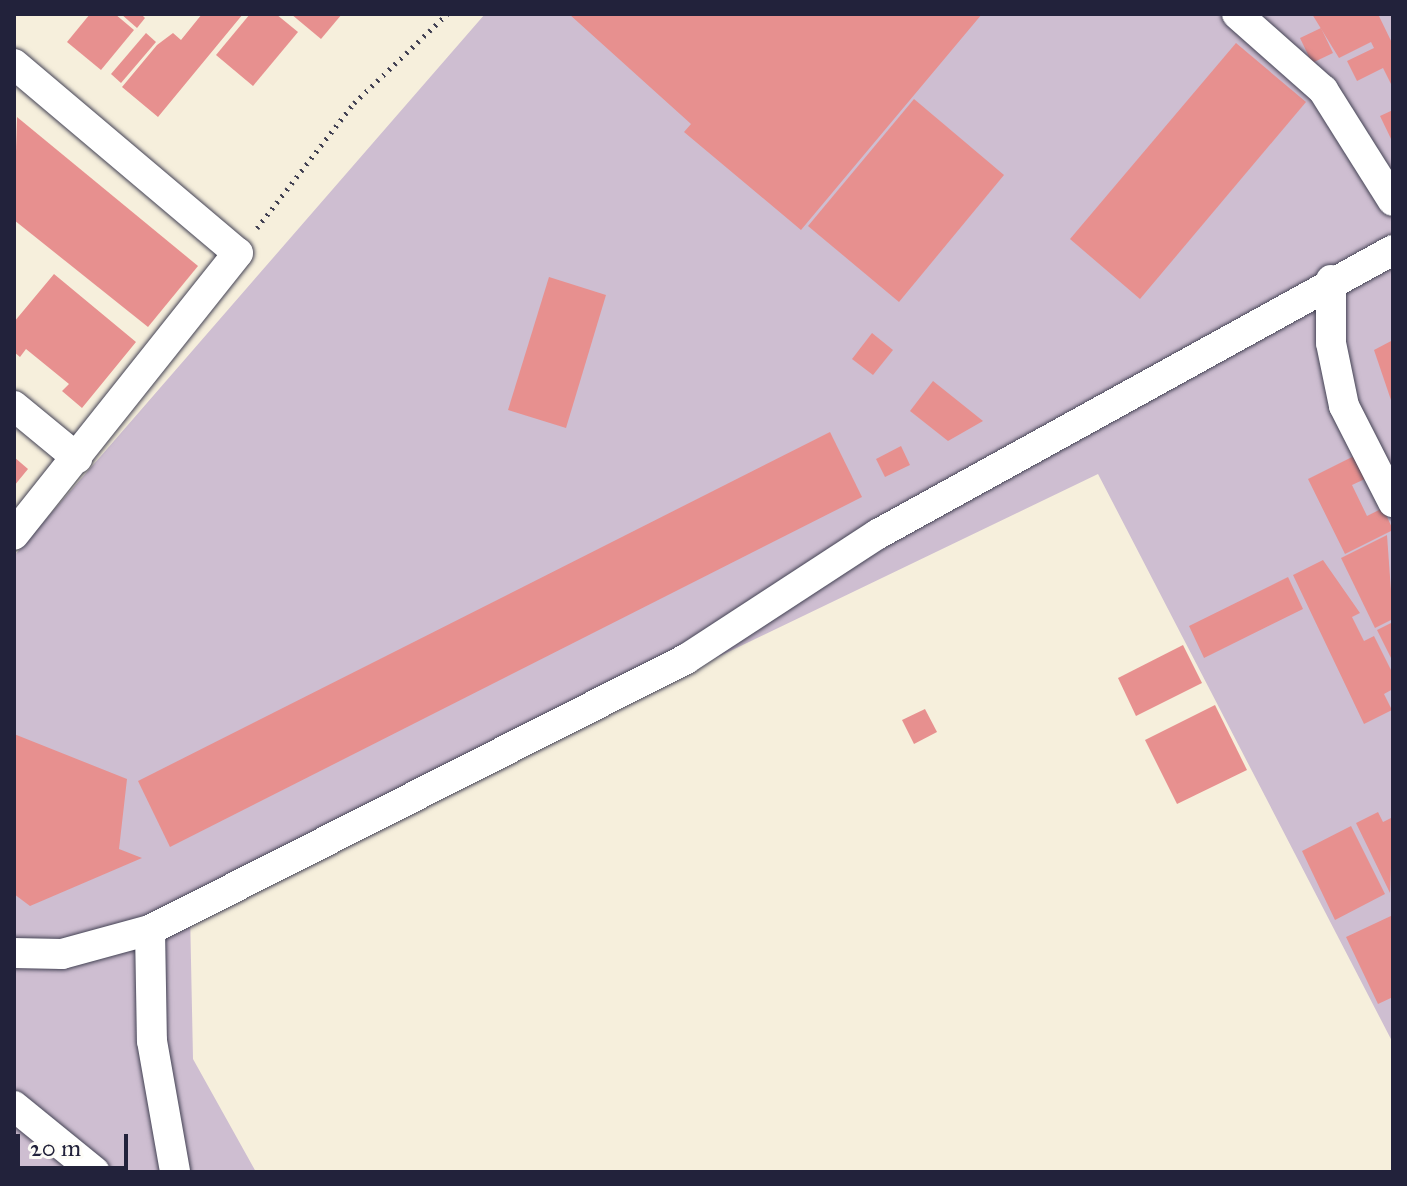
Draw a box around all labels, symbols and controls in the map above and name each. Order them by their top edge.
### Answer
scale bar [20,1118,132,1168]
text: 20 m [30,1133,81,1163]

